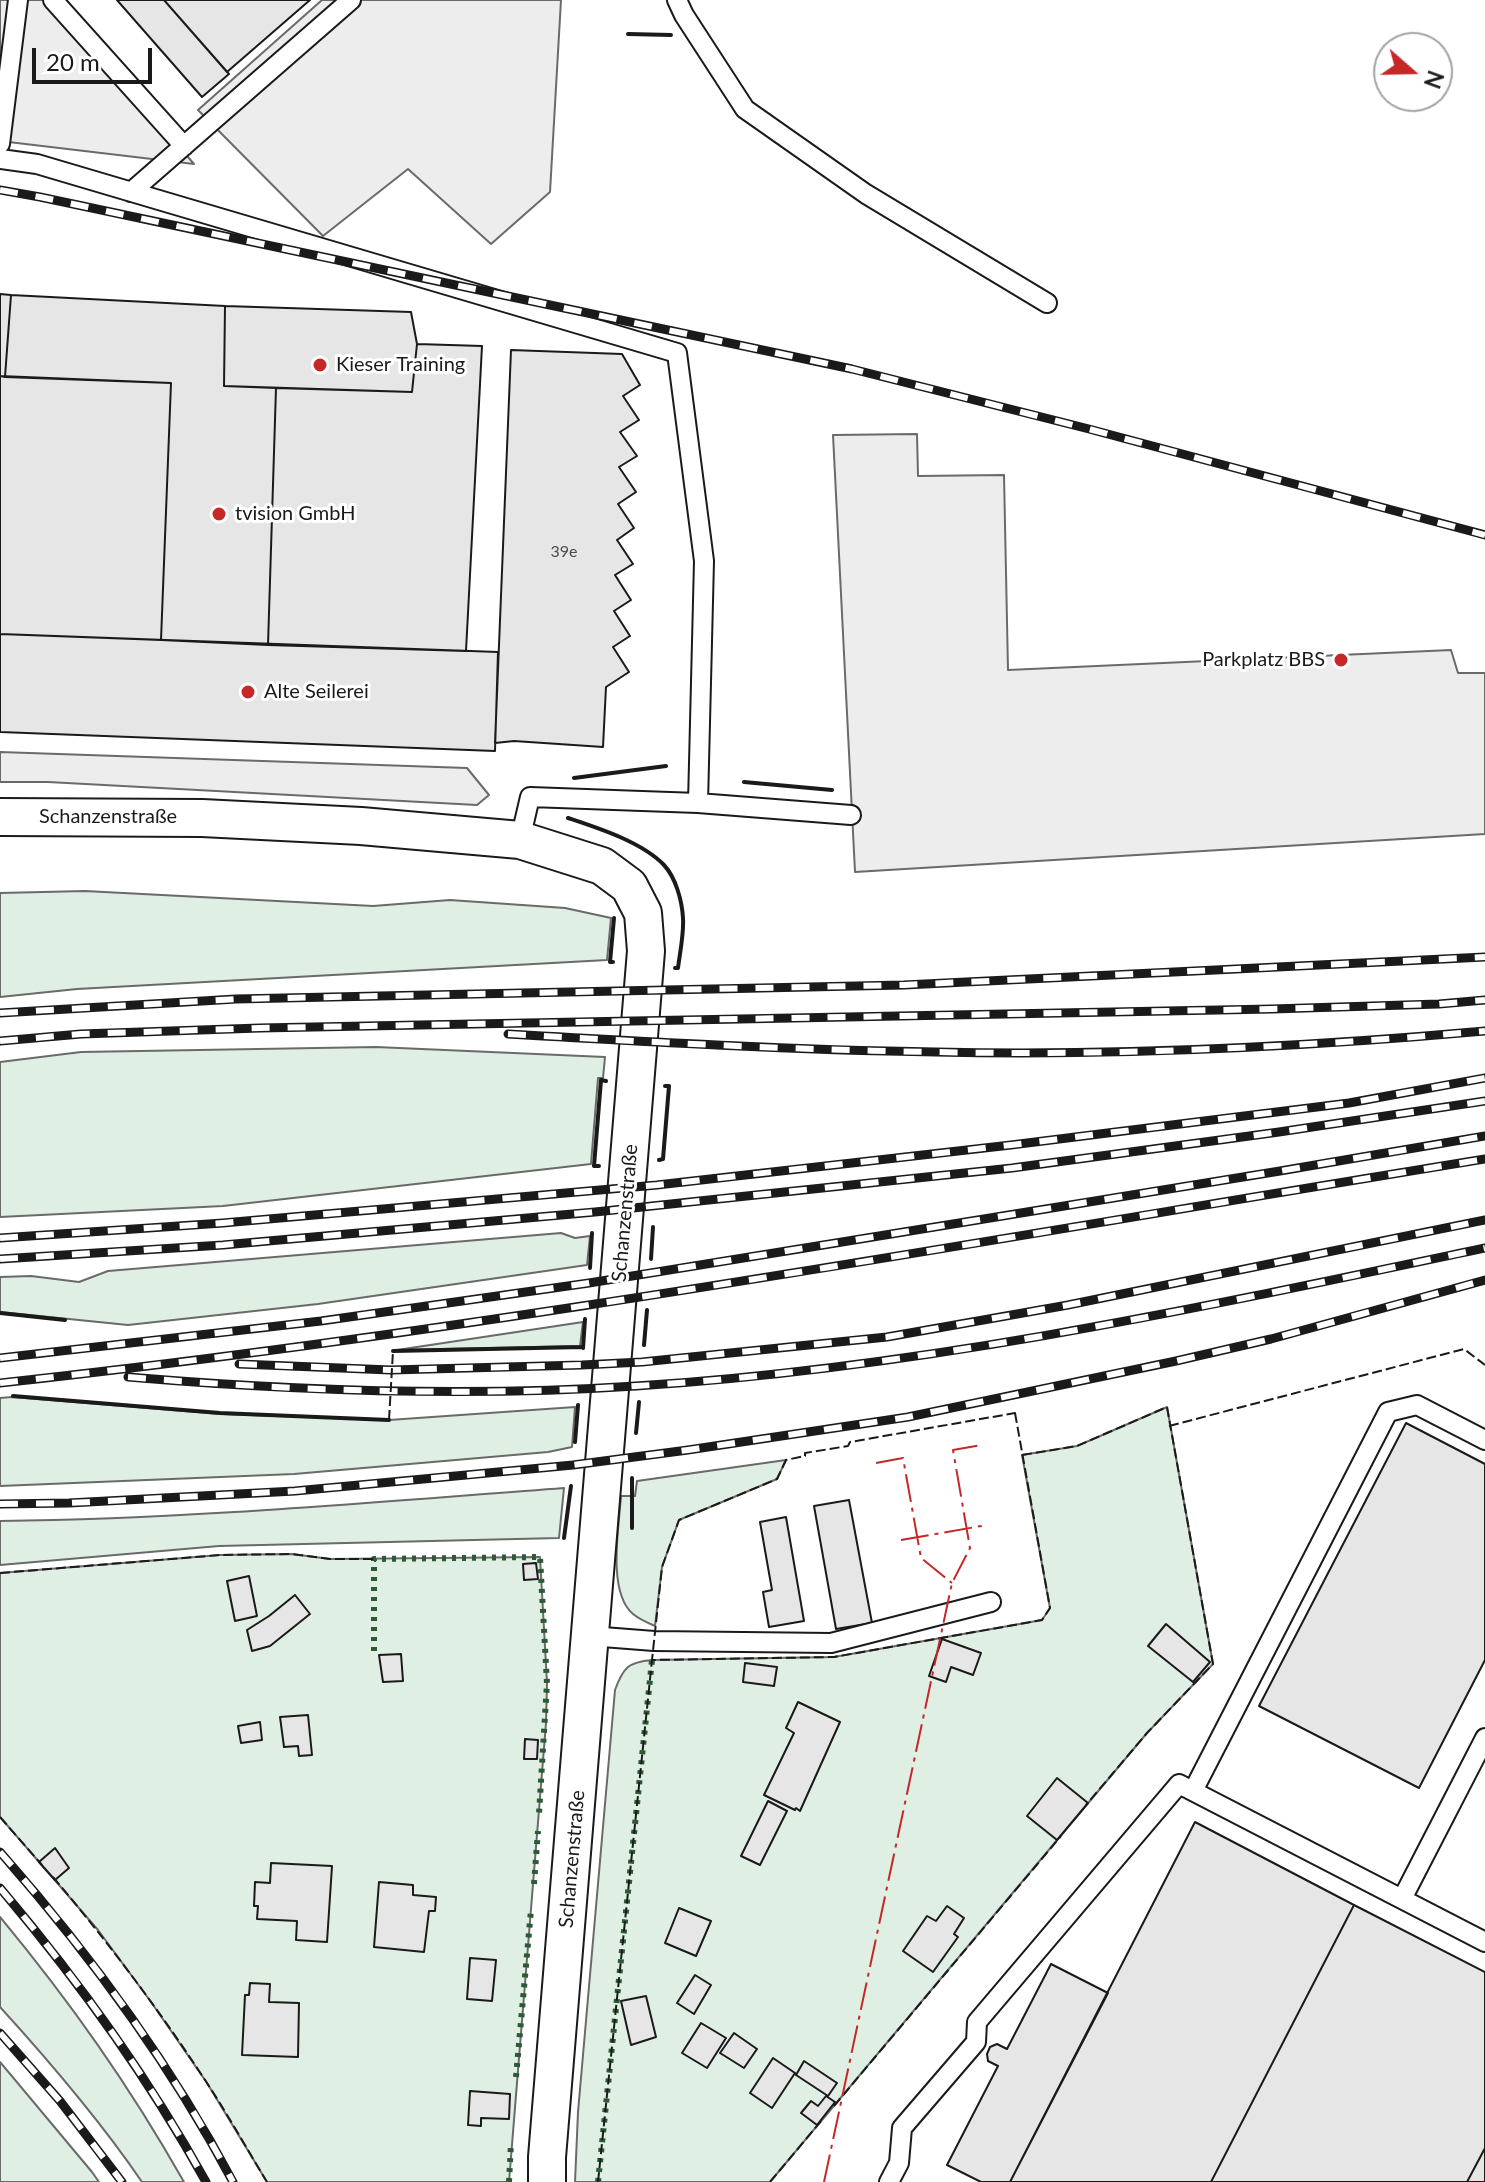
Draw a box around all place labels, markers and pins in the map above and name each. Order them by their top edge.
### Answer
place label: Kieser Training [336,353,465,377]
marker: Kieser Training [311,356,329,374]
place label: tvision GmbH [235,502,355,526]
marker: tvision GmbH [210,505,228,523]
place label: Parkplatz BBS [1202,648,1325,672]
marker: Parkplatz BBS [1332,651,1350,669]
place label: Alte Seilerei [264,680,369,704]
marker: Alte Seilerei [239,683,257,701]

